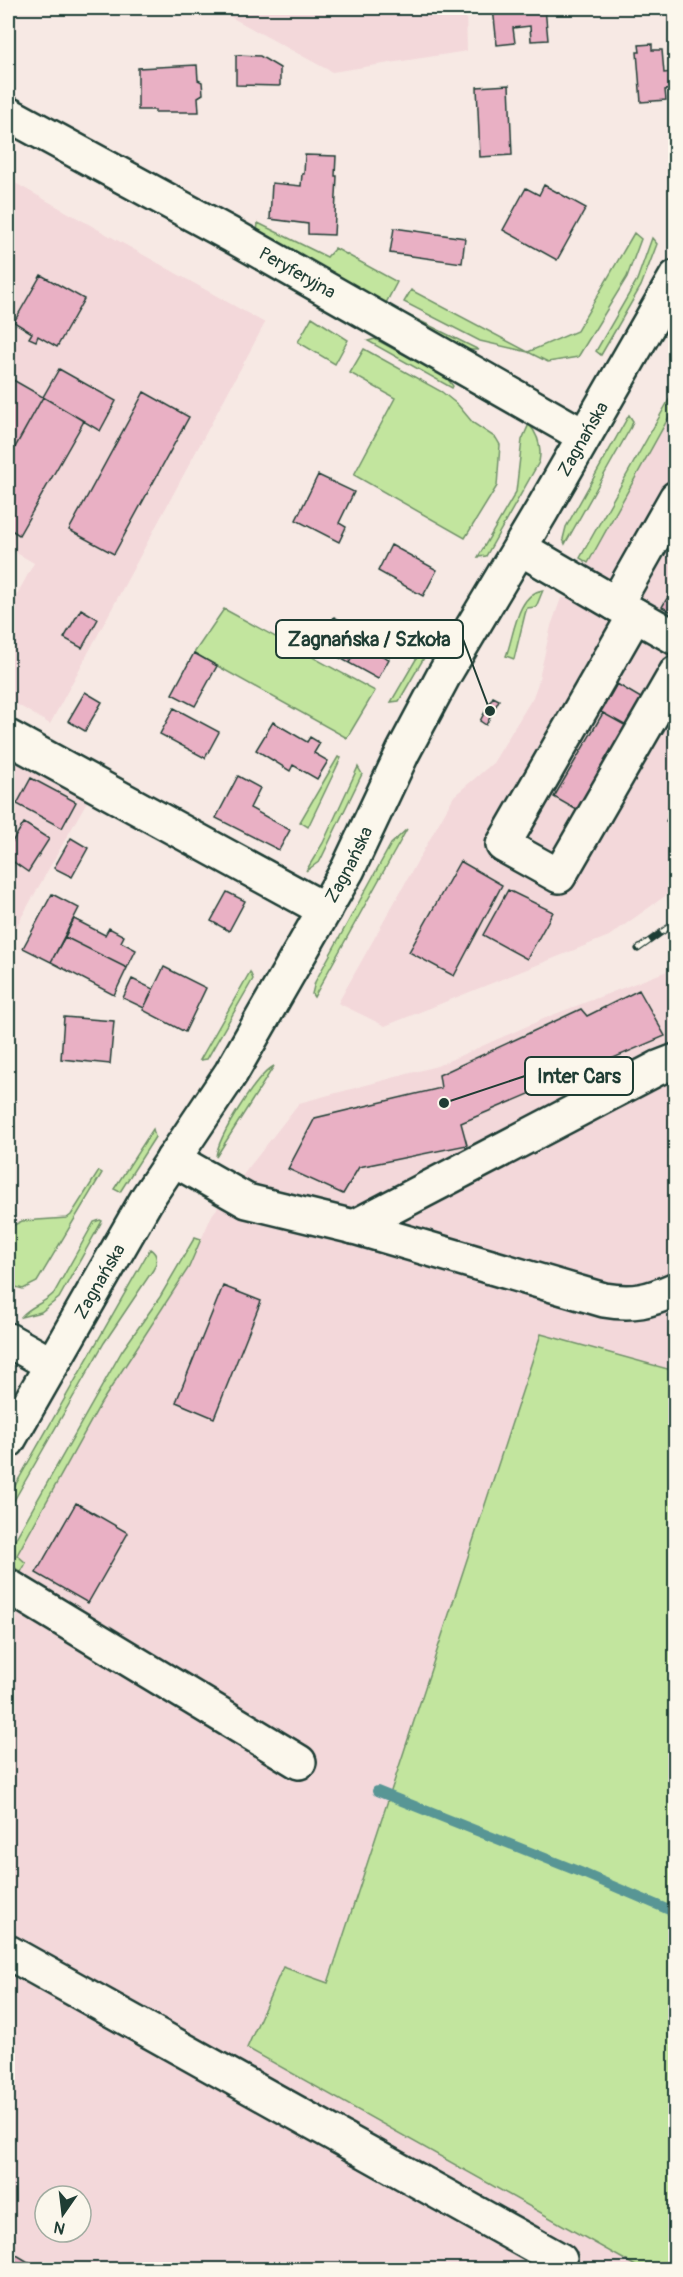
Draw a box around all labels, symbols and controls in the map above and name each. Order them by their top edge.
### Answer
street label: Peryferyjna [255,242,340,304]
street label: Zagnańska [552,398,613,481]
callout: Zagnańska / Szkoła [276,620,463,658]
text: Zagnańska / Szkoła [288,627,450,652]
street label: Zagnańska [320,823,378,907]
callout: Inter Cars [525,1057,633,1095]
text: Inter Cars [537,1064,621,1089]
street label: Zagnańska [69,1240,130,1323]
north arrow [33,2184,93,2244]
text: N [52,2217,67,2239]

